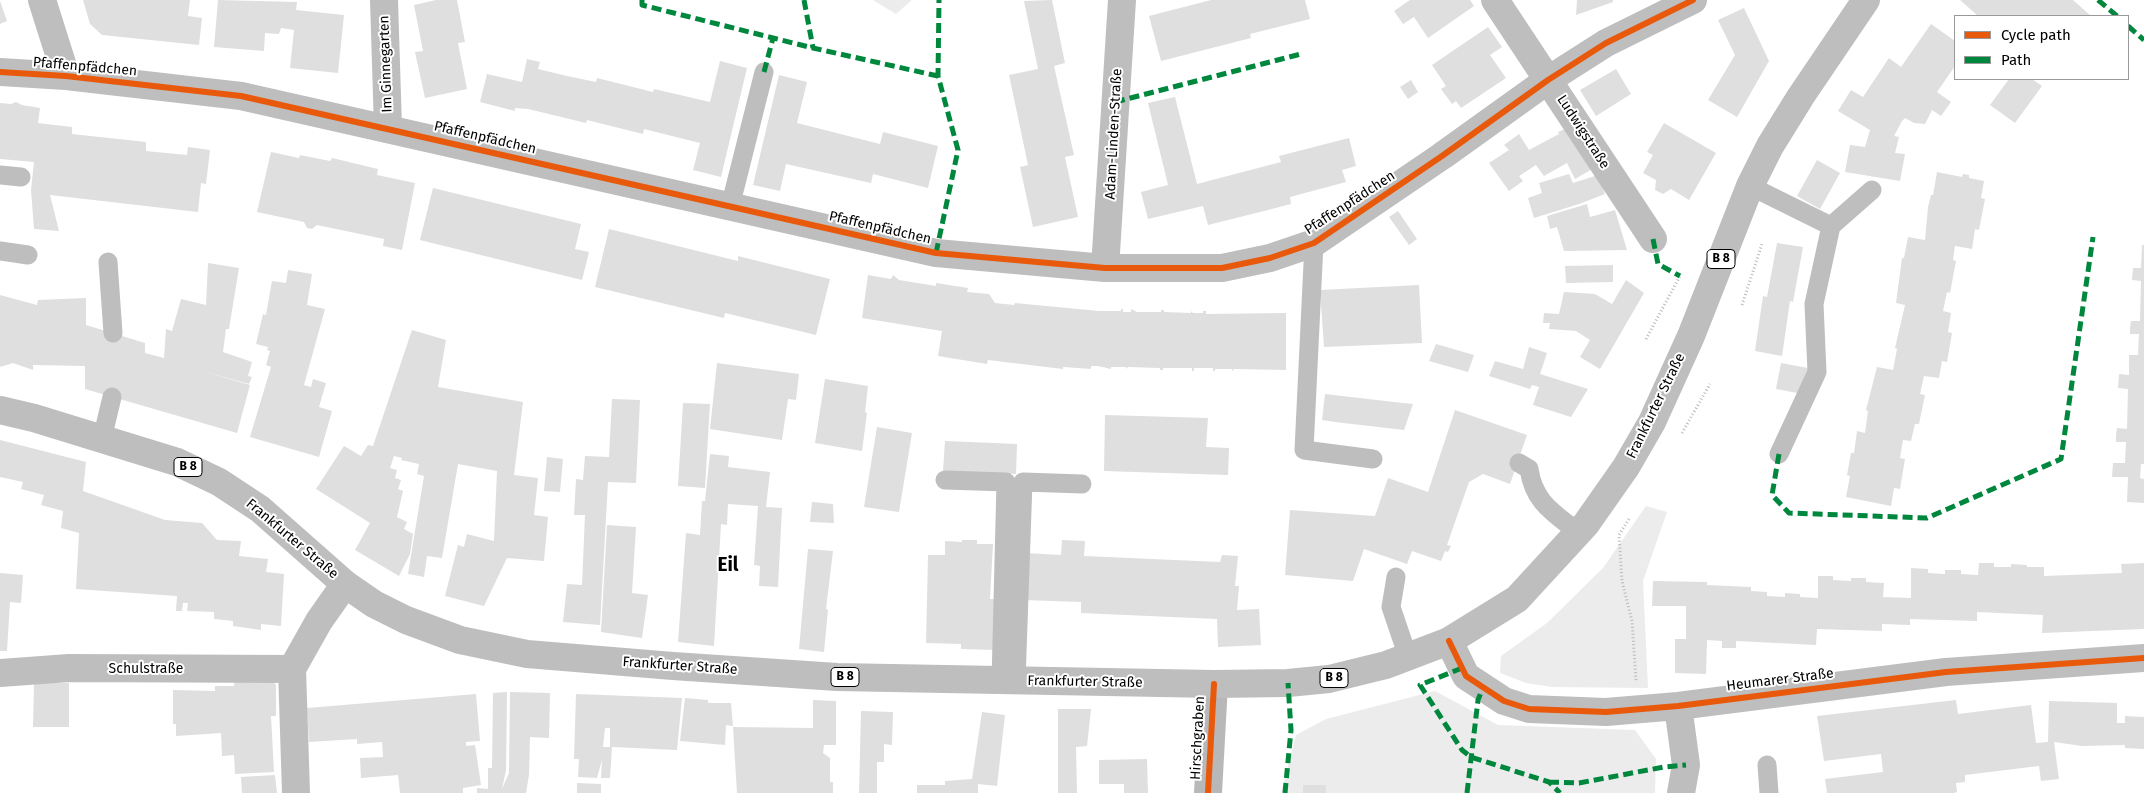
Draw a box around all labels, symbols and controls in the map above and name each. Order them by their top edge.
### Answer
street label: Im Ginnegarten [376,15,396,113]
legend [1954,15,2129,80]
text: Cycle path [2001,26,2071,44]
text: Path [2001,51,2031,69]
street label: Pfaffenpfädchen [32,54,138,80]
street label: Adam-Linden-Straße [1102,68,1126,200]
street label: Ludwigstraße [1553,92,1613,172]
street label: Pfaffenpfädchen [432,118,538,158]
street label: Pfaffenpfädchen [1302,167,1398,239]
street label: Pfaffenpfädchen [827,208,933,248]
road number: B 8 [1707,250,1735,268]
street label: Frankfurter Straße [1623,351,1689,461]
road number: B 8 [174,458,202,477]
street label: Frankfurter Straße [242,496,342,582]
district label: Eil [718,555,738,577]
street label: Frankfurter Straße [622,654,738,678]
street label: Schulstraße [109,661,183,677]
street label: Heumarer Straße [1725,665,1835,695]
road number: B 8 [831,668,859,686]
road number: B 8 [1320,668,1348,688]
street label: Frankfurter Straße [1027,673,1143,691]
street label: Hirschgraben [1187,696,1209,780]

